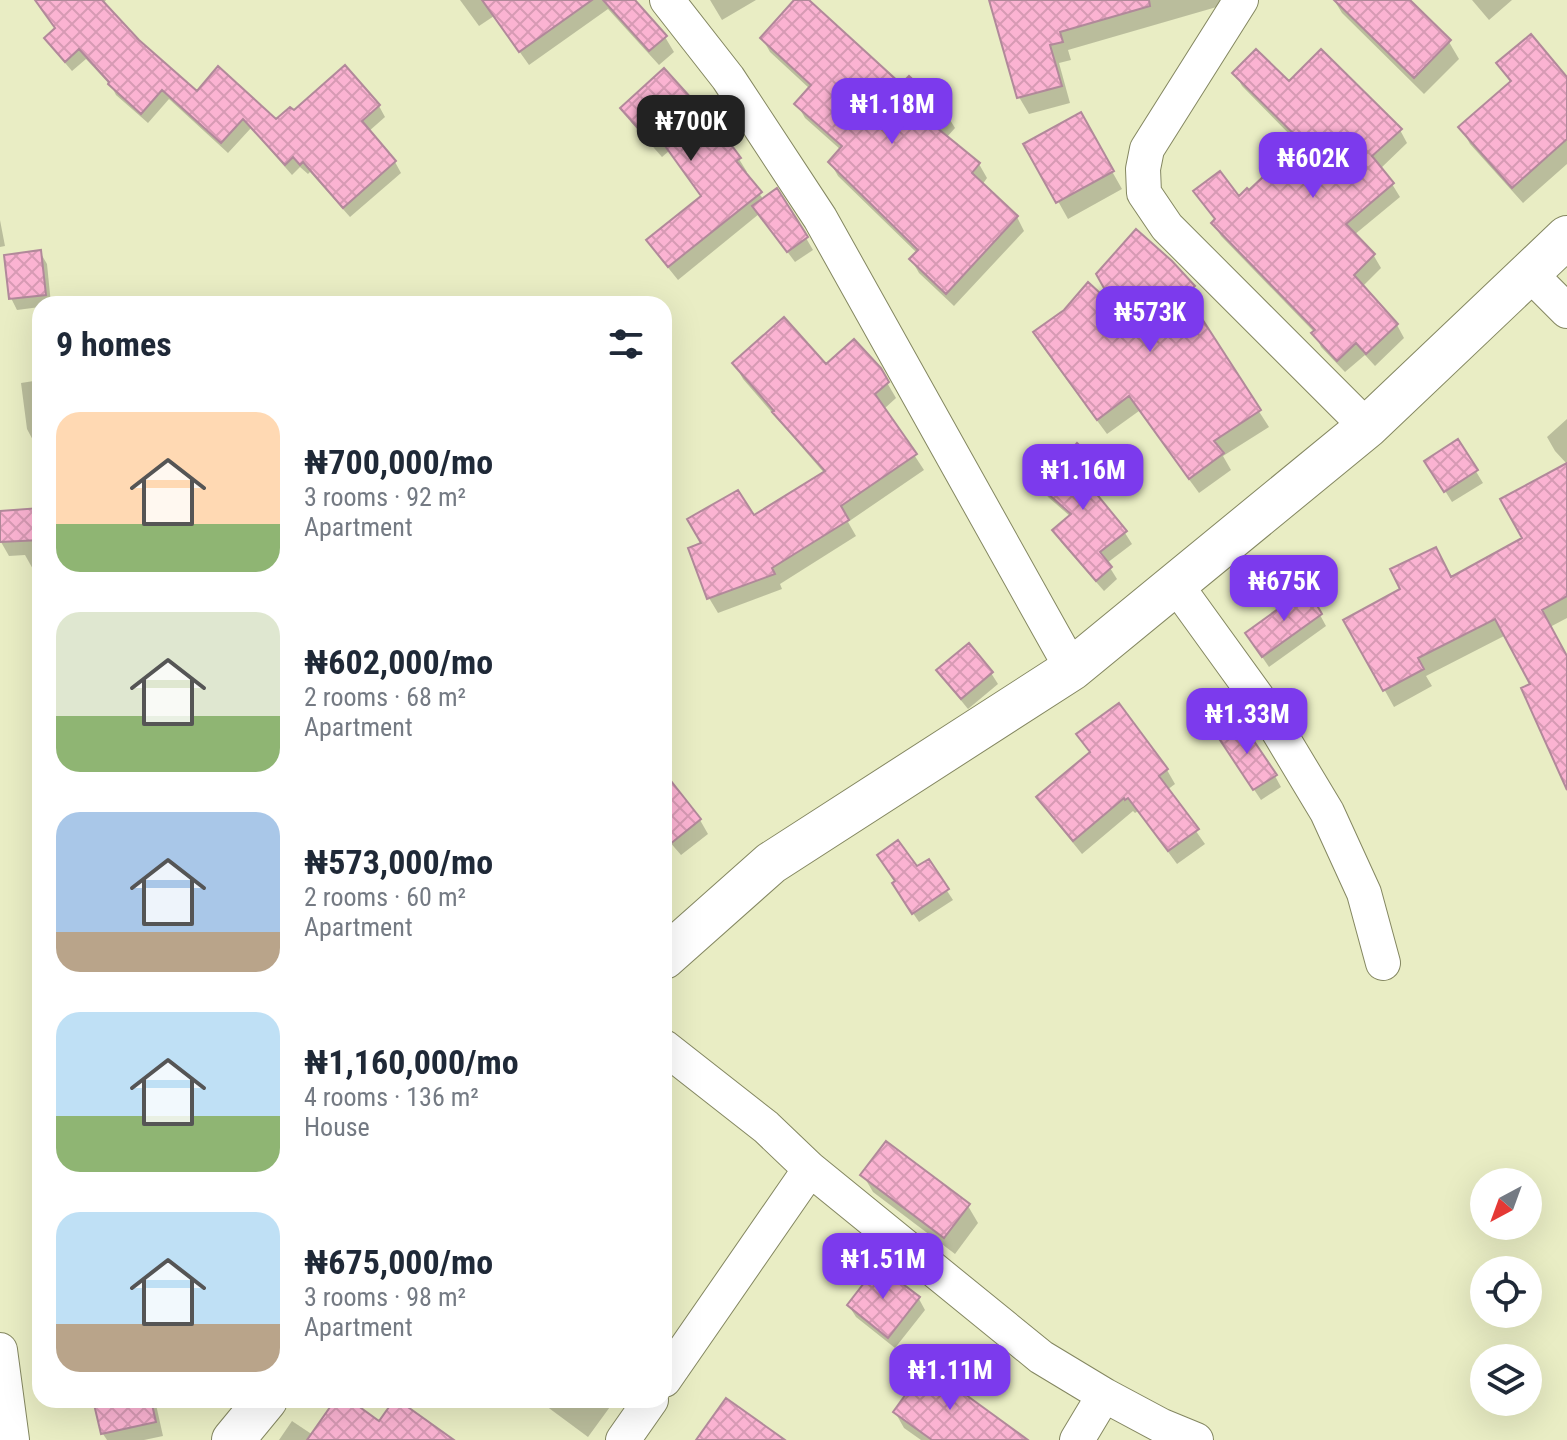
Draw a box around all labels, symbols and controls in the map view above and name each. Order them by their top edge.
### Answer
pin: ₦1.18M [827,78,957,146]
text: ₦1.18M [849,89,935,119]
pin: ₦700K [635,95,747,163]
text: ₦700K [655,106,727,136]
pin: ₦602K [1257,132,1369,200]
text: ₦602K [1277,143,1349,173]
pin: ₦573K [1094,286,1206,354]
text: ₦573K [1114,297,1186,327]
icon: filters [604,322,648,366]
text: 9 homes [56,324,172,364]
text: ₦700,000/mo [304,442,493,482]
icon: home [120,444,216,540]
pin: ₦1.16M [1018,444,1148,512]
text: ₦1.16M [1040,455,1126,485]
text: 3 rooms · 92 m² [304,482,466,512]
text: Apartment [304,512,413,542]
pin: ₦675K [1228,555,1340,623]
text: ₦675K [1248,566,1320,596]
text: ₦602,000/mo [304,642,493,682]
icon: home [120,644,216,740]
text: 2 rooms · 68 m² [304,682,466,712]
pin: ₦1.33M [1182,688,1312,756]
text: ₦1.33M [1204,699,1290,729]
text: Apartment [304,712,413,742]
text: ₦573,000/mo [304,842,493,882]
icon: home [120,844,216,940]
text: 2 rooms · 60 m² [304,882,466,912]
text: Apartment [304,912,413,942]
text: ₦1,160,000/mo [304,1042,519,1082]
icon: home [120,1044,216,1140]
text: 4 rooms · 136 m² [304,1082,479,1112]
text: House [304,1112,370,1142]
north arrow [1470,1168,1542,1240]
map controls [1470,1168,1542,1416]
pin: ₦1.51M [818,1233,948,1301]
text: ₦675,000/mo [304,1242,493,1282]
icon: home [120,1244,216,1340]
text: ₦1.51M [840,1244,926,1274]
button: locate [1470,1256,1542,1328]
text: 3 rooms · 98 m² [304,1282,466,1312]
text: Apartment [304,1312,413,1342]
pin: ₦1.11M [885,1344,1015,1412]
button: layers [1470,1344,1542,1416]
text: ₦1.11M [907,1355,993,1385]

